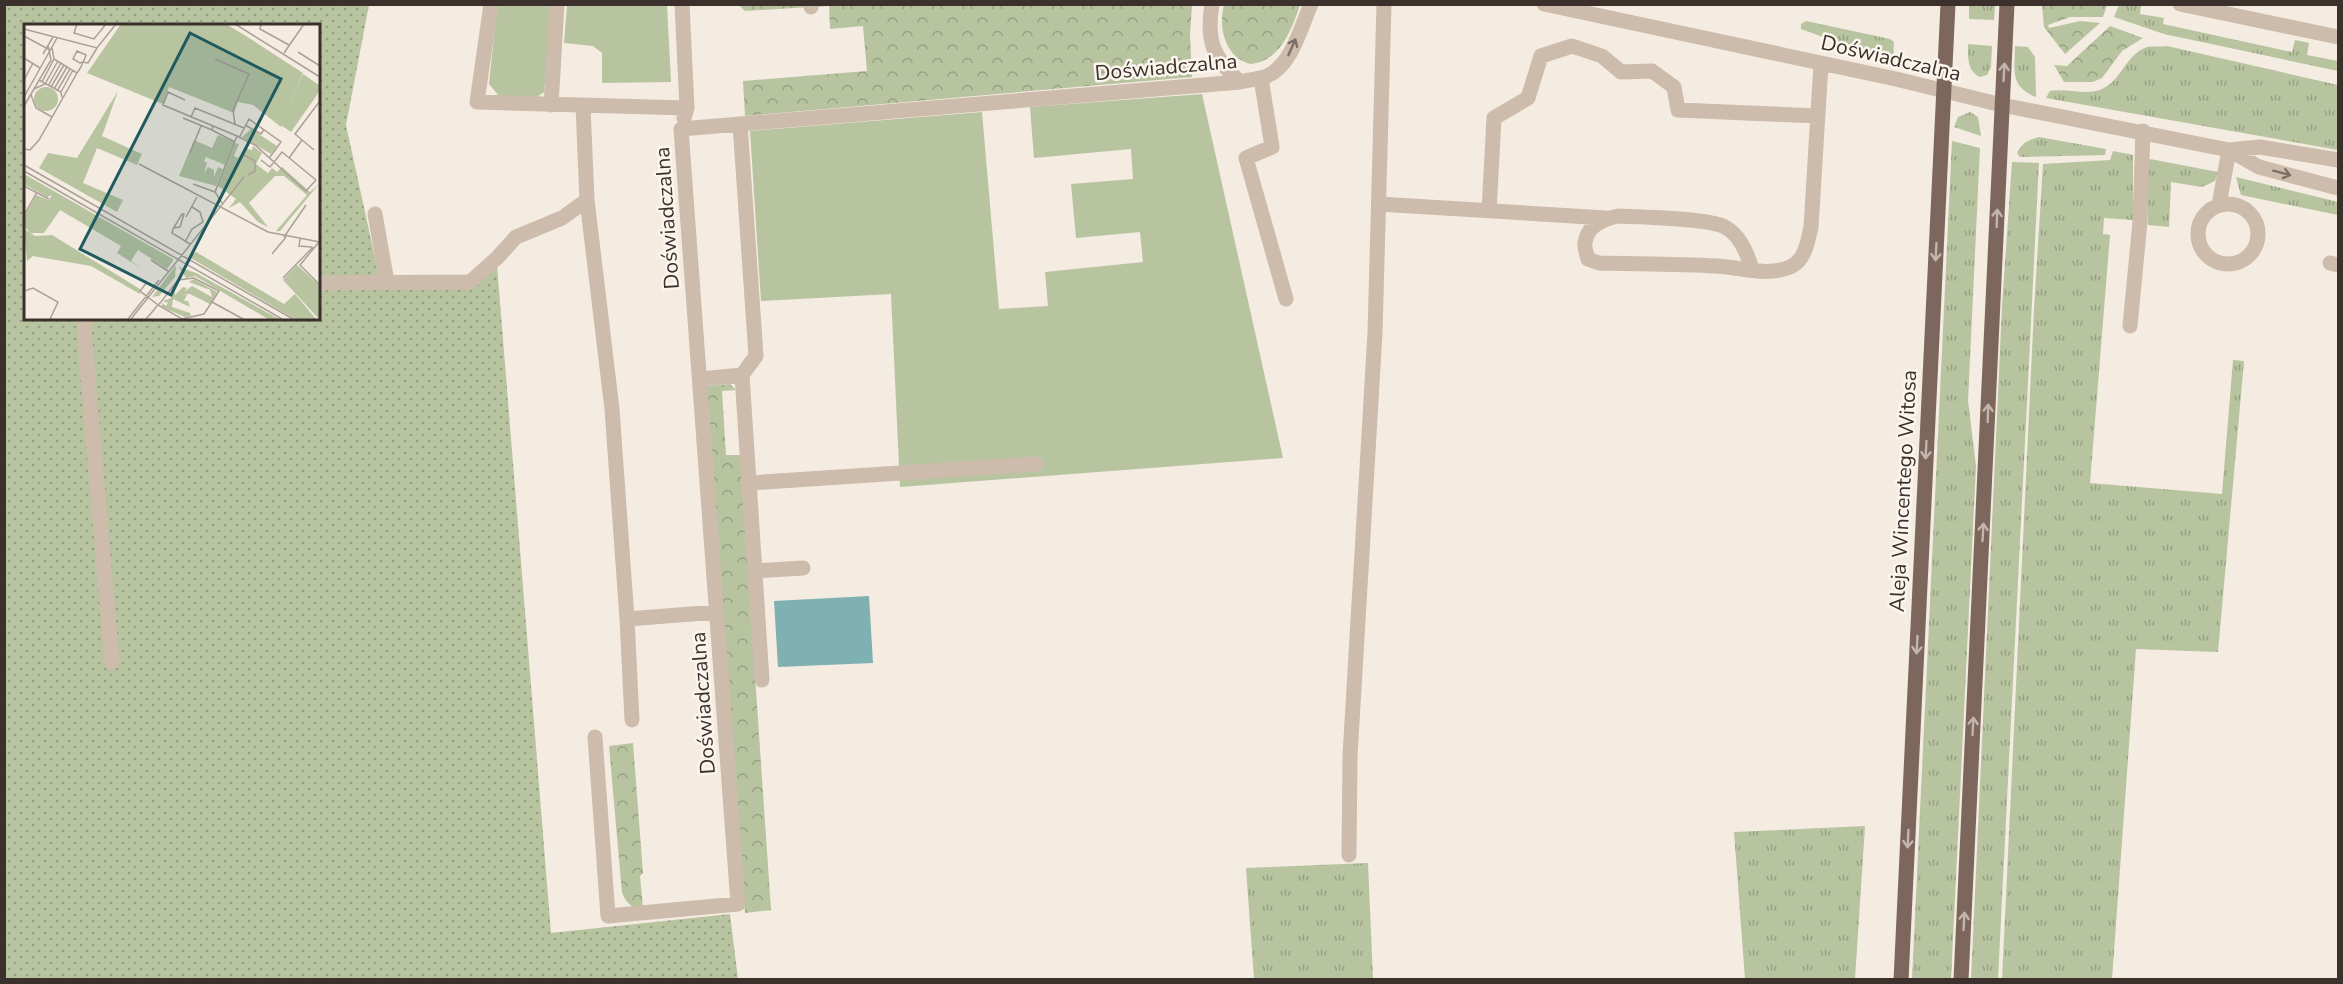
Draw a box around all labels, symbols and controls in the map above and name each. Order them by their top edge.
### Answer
inset map [24,24,320,320]
street label: Doświadczalna [1818,28,1964,88]
one-way arrow [1287,38,1299,56]
street label: Doświadczalna [1094,47,1238,87]
one-way arrow [1998,63,2009,83]
street label: Doświadczalna [648,146,686,290]
one-way arrow [2272,168,2291,180]
one-way arrow [1991,209,2002,229]
one-way arrow [1930,242,1941,262]
street label: Aleja Wincentego Witosa [1883,369,1923,613]
one-way arrow [1983,404,1994,424]
one-way arrow [1921,439,1932,459]
one-way arrow [1977,522,1988,542]
street label: Doświadczalna [684,631,722,775]
one-way arrow [1911,634,1922,654]
one-way arrow [1968,717,1979,737]
one-way arrow [1902,829,1913,849]
one-way arrow [1958,912,1969,932]

